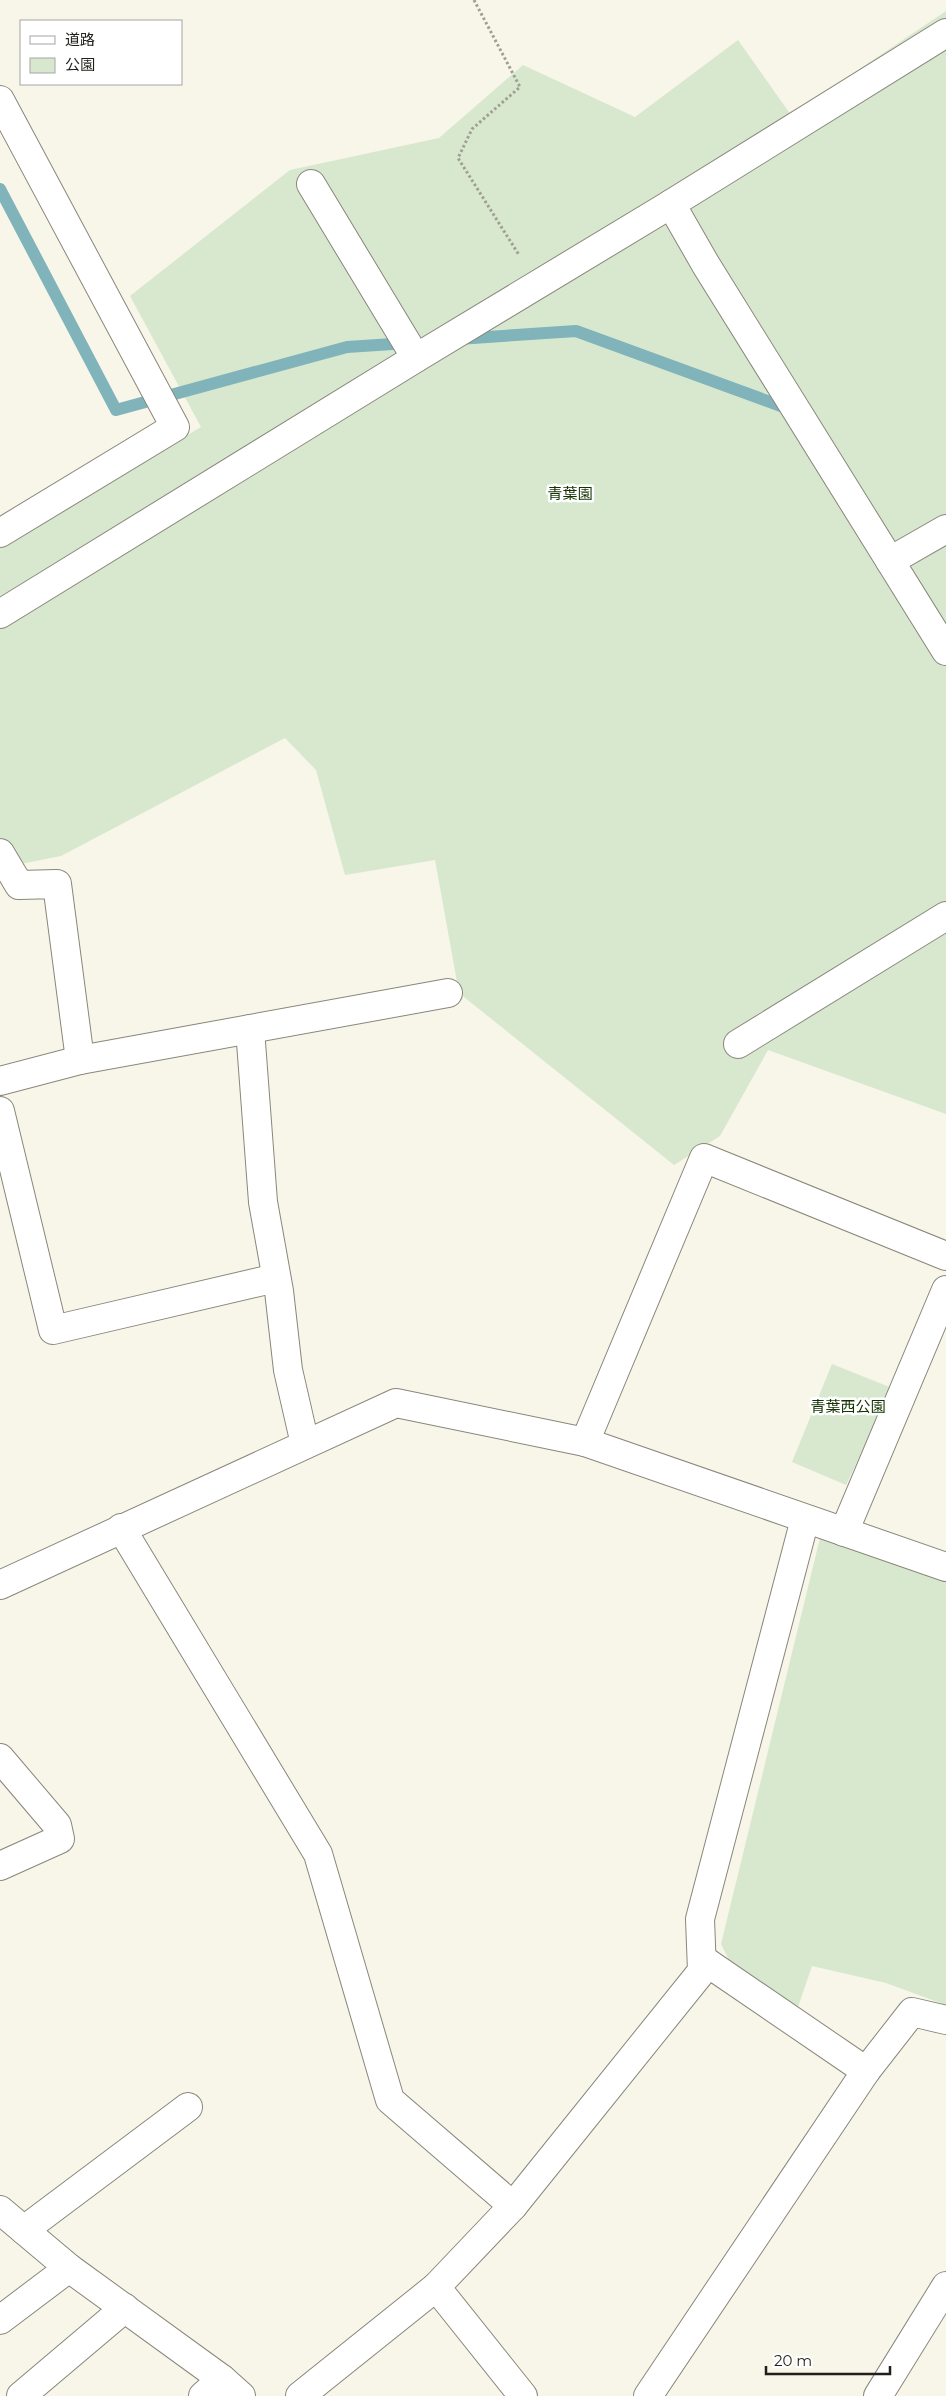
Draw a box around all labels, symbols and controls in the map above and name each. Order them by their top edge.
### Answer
legend [20,20,182,85]
text: 道路 [65,30,95,49]
text: 公園 [65,55,95,74]
park label: 青葉園 [547,484,593,503]
park label: 青葉西公園 [810,1397,886,1416]
scale bar [766,2344,890,2376]
text: 20 m [774,2351,812,2370]

